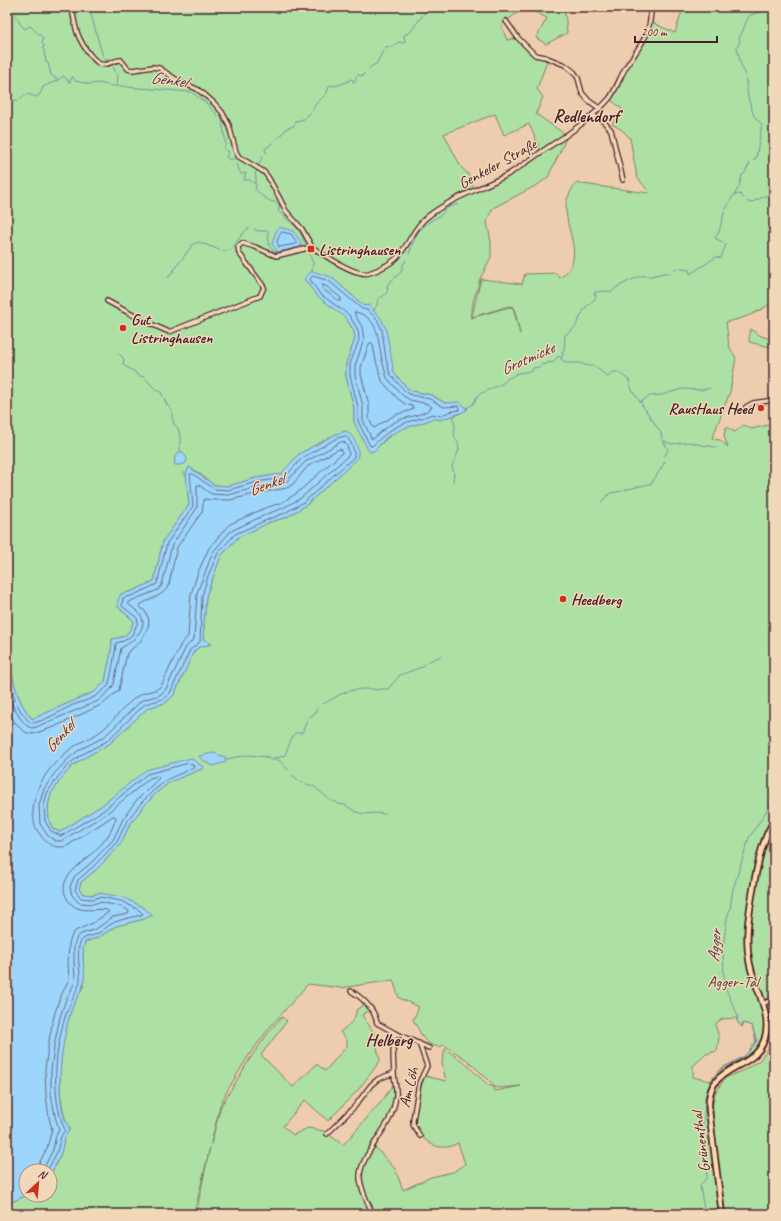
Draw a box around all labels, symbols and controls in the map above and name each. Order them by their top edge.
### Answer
scale bar [635,18,717,44]
text: 200 m [641,24,668,40]
water label: Genkel [150,67,194,93]
district label: Redlendorf [553,105,624,127]
street label: Genkeler Straße [455,133,542,194]
place label: Listringhausen [319,240,401,260]
marker: Listringhausen [306,244,316,254]
place label: Gut Listringhausen [131,310,213,348]
marker: Gut Listringhausen [118,323,128,333]
water label: Grotmicke [497,336,560,380]
place label: RausHaus Heed [668,399,756,419]
marker: RausHaus Heed [756,403,766,413]
water label: Genkel [246,466,292,501]
place label: Heedberg [571,590,623,610]
marker: Heedberg [558,594,568,604]
water label: Genkel [40,711,83,757]
water label: Agger [703,926,726,963]
park label: Agger-Tal [707,972,762,992]
district label: Helberg [366,1029,414,1051]
street label: Am Löh [394,1064,424,1109]
street label: Grünenthal [687,1107,715,1173]
north arrow [18,1163,58,1203]
text: N [36,1166,50,1183]

